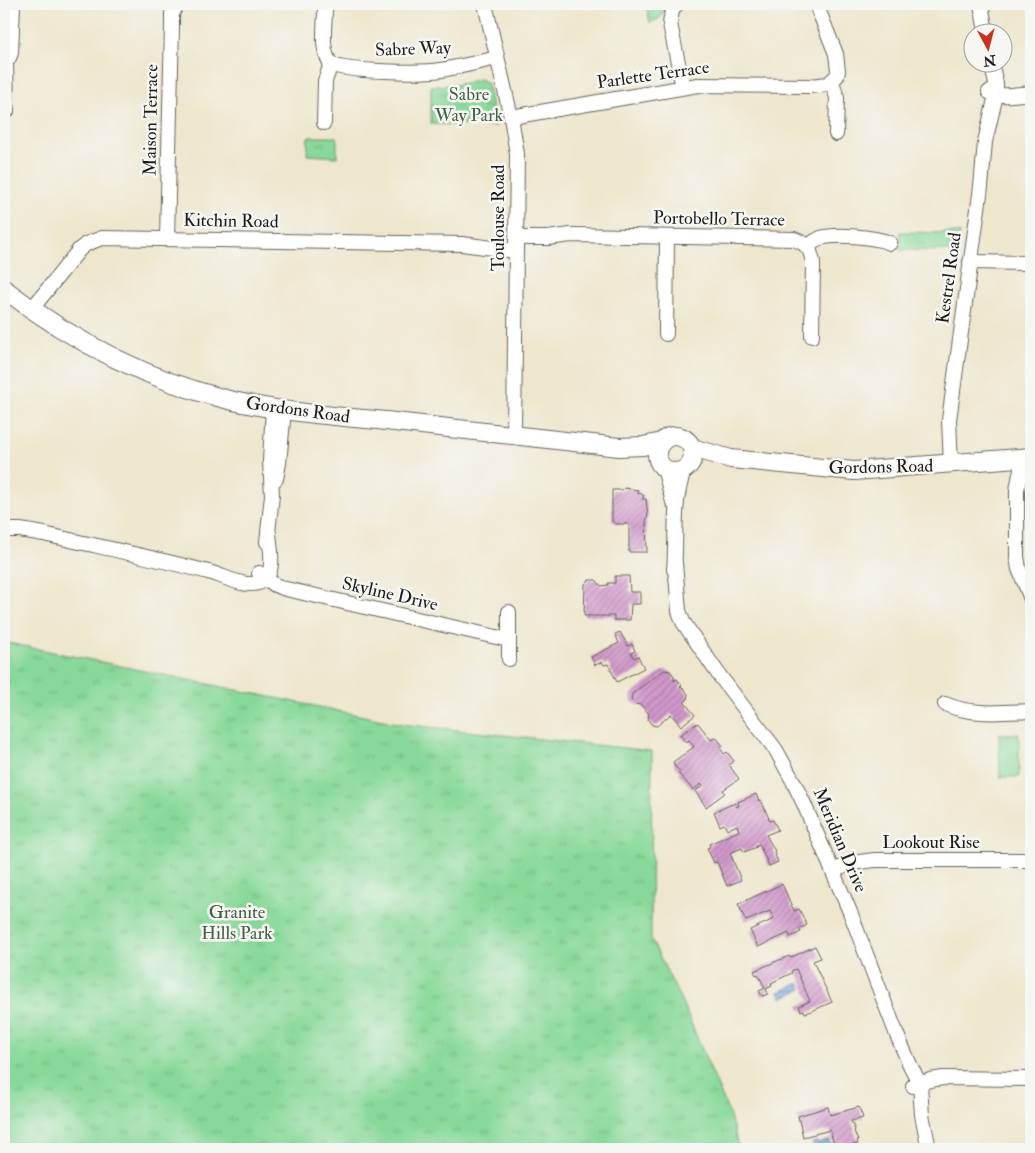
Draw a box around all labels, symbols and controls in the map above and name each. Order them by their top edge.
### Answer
north arrow [962,22,1012,72]
street label: Sabre Way [375,36,452,62]
text: N [982,51,998,70]
street label: Parlette Terrace [595,56,711,94]
street label: Maison Terrace [139,64,163,176]
park label: Sabre Way Park [434,83,504,127]
street label: Toulouse Road [487,165,510,271]
street label: Portobello Terrace [653,206,786,232]
street label: Kitchin Road [183,209,279,233]
street label: Kestrel Road [931,231,967,325]
street label: Gordons Road [245,391,352,429]
street label: Gordons Road [828,455,934,479]
street label: Skyline Drive [340,572,441,616]
street label: Meridian Drive [808,784,873,896]
street label: Lookout Rise [882,831,980,854]
park label: Granite Hills Park [201,901,273,945]

